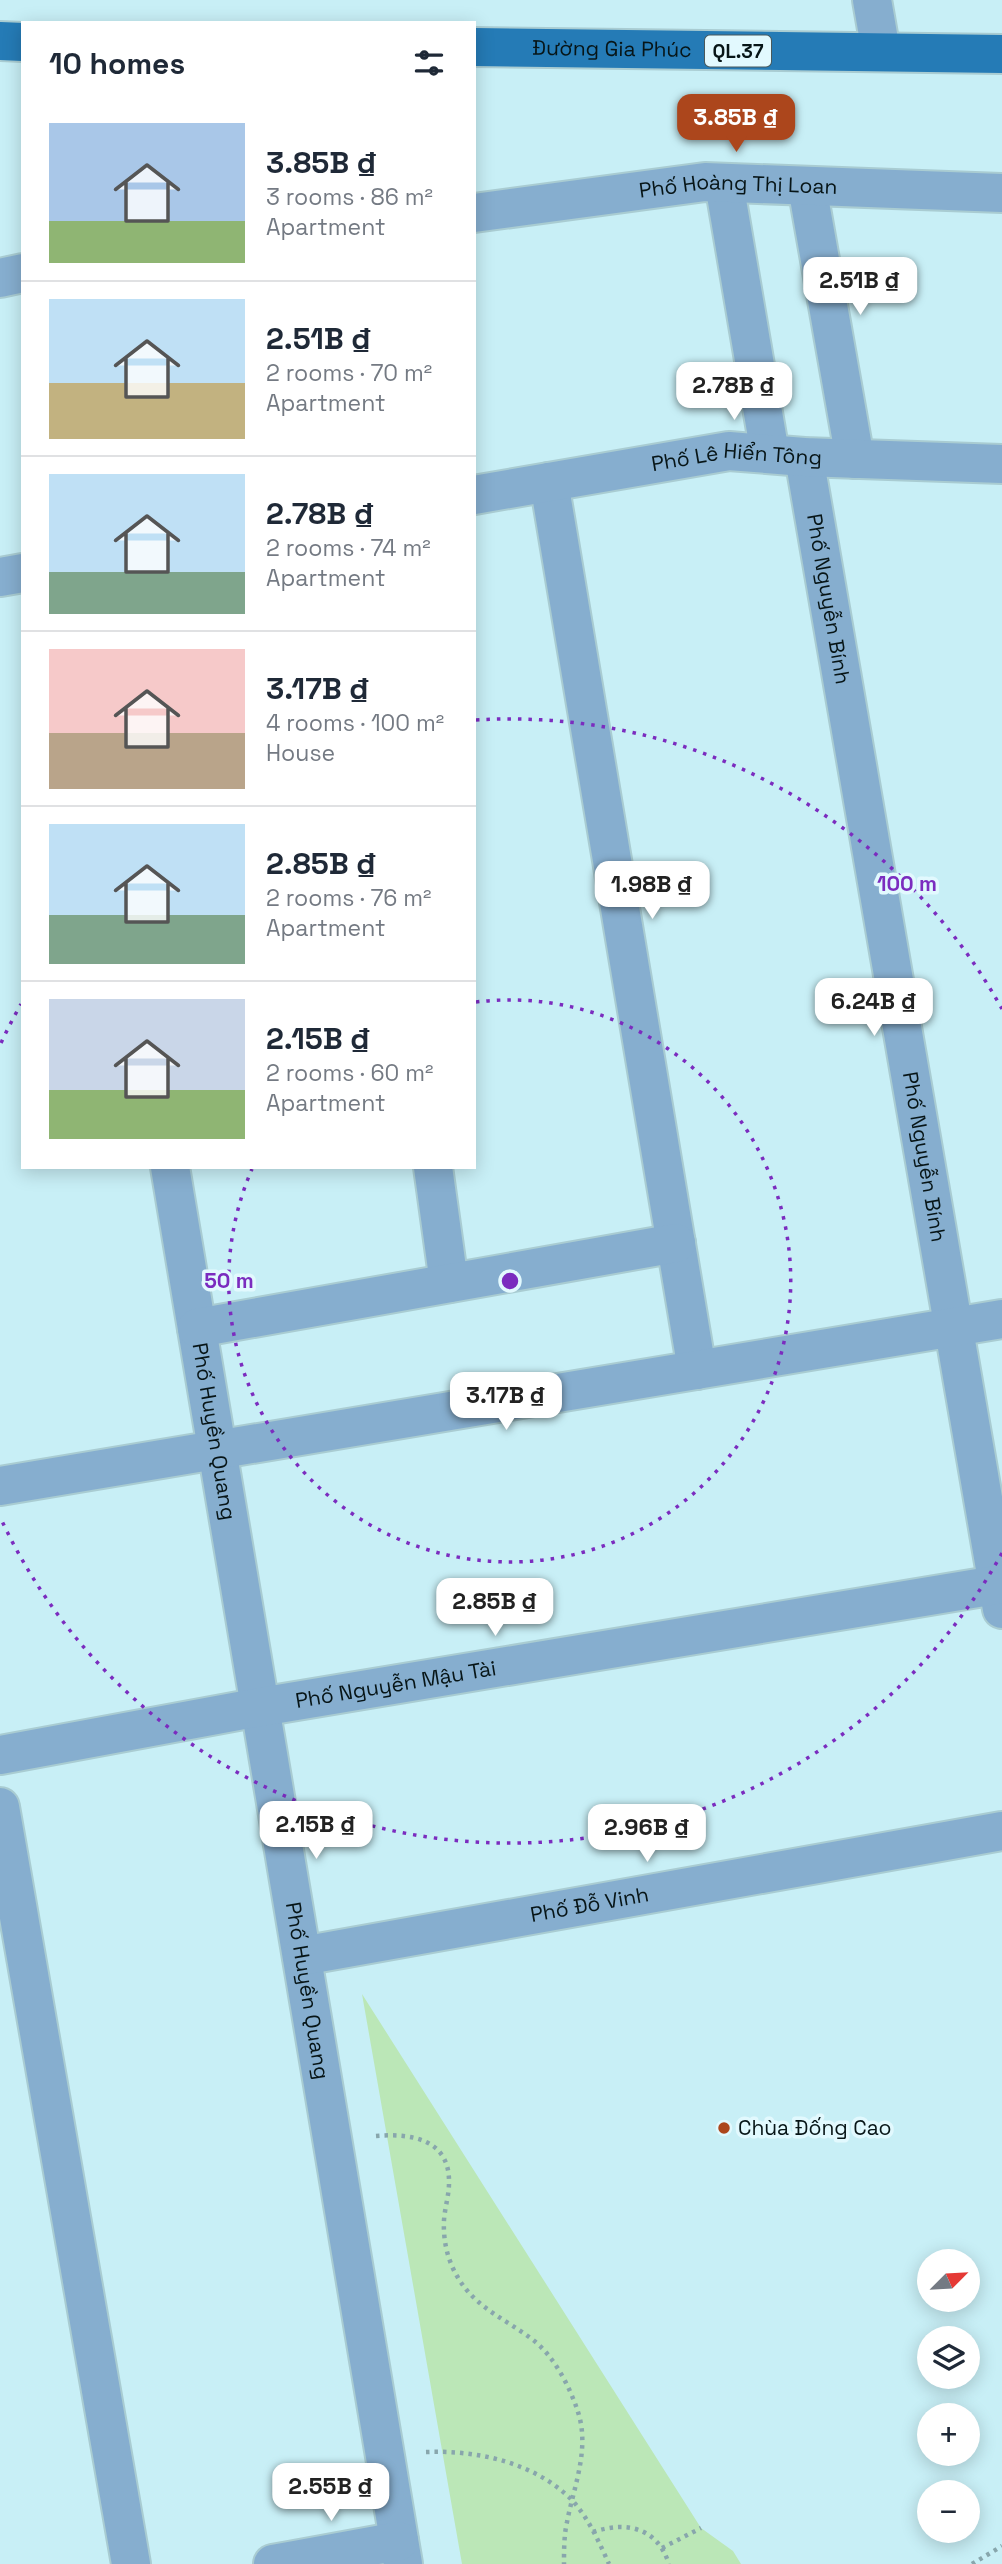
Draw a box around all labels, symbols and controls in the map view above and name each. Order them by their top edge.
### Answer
street label: Đường Gia Phúc [532,34,692,63]
road number: QL.37 [705,36,771,66]
text: 10 homes [49,44,185,83]
icon: filters [410,44,448,82]
pin: 3.85B ₫ [671,94,801,154]
text: 3.85B ₫ [693,102,779,132]
text: 3.85B ₫ [266,143,378,182]
icon: home [105,151,189,235]
street label: Phố Hoàng Thị Loan [637,168,838,204]
text: 3 rooms · 86 m² [266,182,433,212]
text: Apartment [266,212,386,242]
pin: 2.51B ₫ [795,258,925,317]
text: 2.51B ₫ [819,265,901,295]
text: 2.51B ₫ [266,319,372,358]
icon: home [105,327,189,411]
text: 2 rooms · 70 m² [266,358,432,388]
pin: 2.78B ₫ [669,362,799,422]
text: 2.78B ₫ [692,370,776,400]
text: Apartment [266,388,386,418]
street label: Phố Lê Hiển Tông [649,437,822,477]
text: 2.78B ₫ [266,494,375,533]
icon: home [105,502,189,586]
street label: Phố Nguyễn Bính [801,512,857,686]
text: 2 rooms · 74 m² [266,533,431,563]
text: Apartment [266,563,386,593]
text: 3.17B ₫ [266,669,370,708]
icon: home [105,677,189,761]
text: 4 rooms · 100 m² [266,708,444,738]
text: House [266,738,335,768]
text: 2.85B ₫ [266,844,377,883]
icon: home [105,852,189,936]
pin: 1.98B ₫ [587,862,717,921]
text: 1.98B ₫ [611,869,693,899]
text: 100 m [877,870,937,897]
text: 2 rooms · 76 m² [266,883,431,913]
text: Apartment [266,913,386,943]
pin: 6.24B ₫ [809,978,939,1038]
text: 6.24B ₫ [831,986,917,1016]
text: 2.15B ₫ [266,1019,371,1058]
icon: home [105,1027,189,1111]
text: 2 rooms · 60 m² [266,1058,433,1088]
street label: Phố Nguyễn Bính [897,1069,953,1244]
text: Apartment [266,1088,386,1118]
text: 50 m [204,1267,254,1294]
centre of rings [498,1269,522,1293]
street label: Phố Huyền Quang [187,1341,243,1522]
pin: 3.17B ₫ [441,1372,571,1432]
text: 3.17B ₫ [466,1380,546,1410]
pin: 2.85B ₫ [430,1578,560,1638]
text: 2.85B ₫ [452,1586,538,1616]
street label: Phố Nguyễn Mậu Tài [293,1654,498,1714]
pin: 2.15B ₫ [251,1801,381,1861]
pin: 2.96B ₫ [582,1804,712,1864]
text: 2.15B ₫ [276,1809,356,1839]
text: 2.96B ₫ [604,1812,690,1842]
street label: Phố Đỗ Vinh [528,1880,651,1928]
street label: Phố Huyền Quang [280,1900,336,2081]
place label: Chùa Đống Cao [738,2114,891,2141]
marker: Chùa Đống Cao [716,2120,732,2136]
north arrow [917,2249,980,2312]
map controls [917,2249,980,2543]
button: layers [917,2326,980,2389]
button: + [917,2403,980,2466]
pin: 2.55B ₫ [266,2464,396,2523]
text: 2.55B ₫ [288,2471,374,2501]
button: − [917,2480,980,2543]

